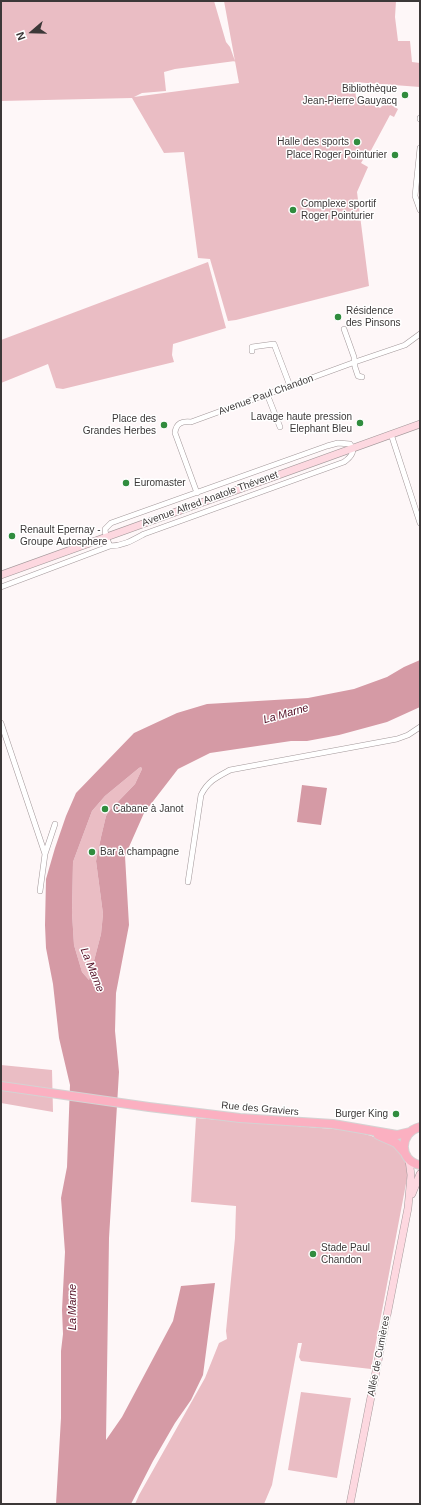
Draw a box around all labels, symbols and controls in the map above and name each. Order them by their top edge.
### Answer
north arrow [12,12,52,52]
text: N [14,30,28,42]
place label: Bibliothèque Jean-Pierre Gauyacq [303,83,397,106]
marker: Bibliothèque Jean-Pierre Gauyacq [400,90,410,100]
place label: Halle des sports [277,136,349,148]
marker: Halle des sports [352,137,362,147]
place label: Place Roger Pointurier [286,149,387,161]
marker: Place Roger Pointurier [390,150,400,160]
place label: Complexe sportif Roger Pointurier [301,198,376,222]
marker: Complexe sportif Roger Pointurier [288,205,298,215]
place label: Résidence des Pinsons [346,305,400,328]
marker: Résidence des Pinsons [333,312,343,322]
street label: Avenue Paul Chandon [217,372,315,418]
place label: Lavage haute pression Elephant Bleu [251,411,352,434]
place label: Place des Grandes Herbes [83,413,156,436]
marker: Lavage haute pression Elephant Bleu [355,418,365,428]
marker: Place des Grandes Herbes [159,420,169,430]
street label: Avenue Alfred Anatole Thévenet [140,469,280,529]
place label: Euromaster [134,477,186,489]
marker: Euromaster [121,478,131,488]
place label: Renault Epernay - Groupe Autosphere [20,524,107,548]
marker: Renault Epernay - Groupe Autosphere [7,531,17,541]
water label: La Marne [262,701,310,727]
place label: Cabane à Janot [113,803,184,815]
marker: Cabane à Janot [100,804,110,814]
place label: Bar à champagne [100,846,179,858]
marker: Bar à champagne [87,847,97,857]
water label: La Marne [77,946,107,994]
street label: Rue des Graviers [221,1100,299,1118]
place label: Burger King [335,1108,388,1120]
marker: Burger King [391,1109,401,1119]
place label: Stade Paul Chandon [321,1242,370,1266]
marker: Stade Paul Chandon [308,1249,318,1259]
water label: La Marne [66,1284,80,1330]
street label: Allée de Cumières [365,1315,393,1397]

